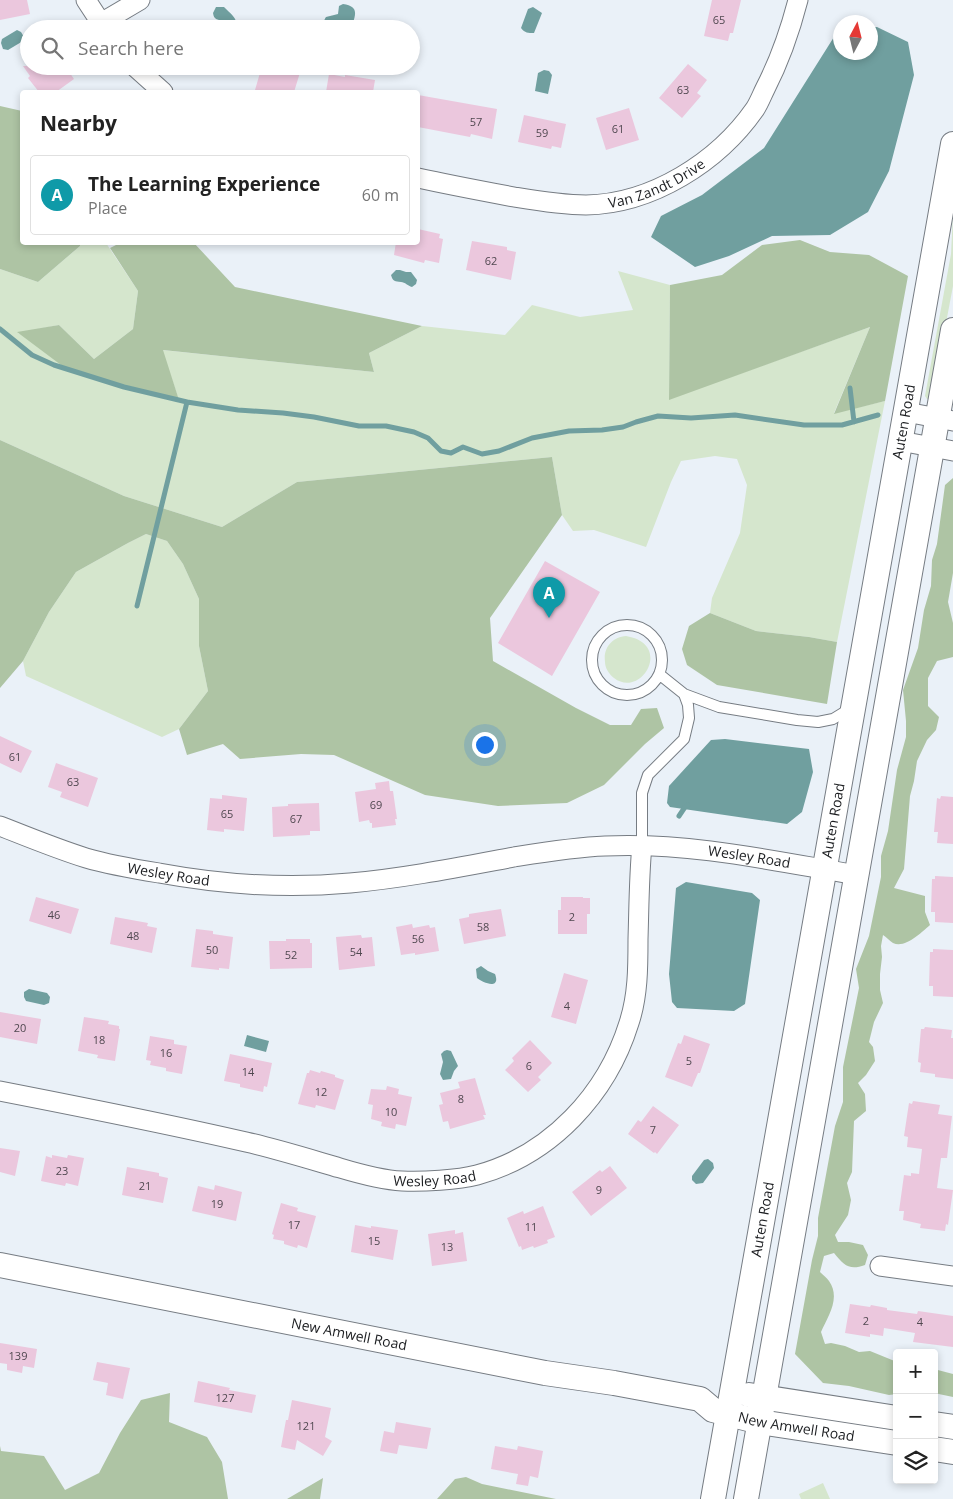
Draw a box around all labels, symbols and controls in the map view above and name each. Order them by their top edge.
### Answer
house number: 65 [713,12,725,27]
north arrow [833,15,878,60]
search box [20,20,420,75]
icon: search [38,34,66,62]
text: Search here [78,35,184,61]
house number: 63 [677,82,689,97]
text: Nearby [40,109,117,137]
house number: 57 [470,114,482,129]
house number: 61 [612,121,624,136]
house number: 59 [536,125,548,140]
street label: Van Zandt Drive [607,154,709,212]
text: The Learning Experience [88,171,320,197]
text: A [51,184,63,206]
text: 60 m [362,184,399,206]
text: Place [88,197,127,219]
house number: 62 [485,253,497,268]
street label: Auten Road [887,383,919,461]
pin: A [533,577,565,618]
your location [472,732,498,758]
house number: 61 [9,749,21,764]
house number: 63 [67,774,79,789]
street label: Auten Road [817,781,849,860]
house number: 69 [370,797,382,812]
house number: 65 [221,806,233,821]
house number: 67 [290,811,302,826]
street label: Wesley Road [707,841,792,872]
street label: Wesley Road [126,858,211,890]
house number: 46 [48,907,60,922]
house number: 2 [569,909,575,924]
house number: 58 [477,919,489,934]
house number: 48 [127,928,139,943]
house number: 56 [412,931,424,946]
house number: 50 [206,942,218,957]
house number: 54 [350,944,363,959]
house number: 52 [285,947,297,962]
house number: 4 [564,998,571,1013]
house number: 20 [14,1020,26,1035]
house number: 18 [93,1032,105,1047]
house number: 16 [160,1045,172,1060]
house number: 5 [686,1053,692,1068]
house number: 6 [526,1058,532,1073]
house number: 14 [242,1064,255,1079]
house number: 12 [315,1084,327,1099]
house number: 8 [458,1091,464,1106]
house number: 10 [385,1104,397,1119]
house number: 7 [650,1122,656,1137]
house number: 23 [56,1163,68,1178]
street label: Wesley Road [393,1166,478,1190]
house number: 21 [139,1178,151,1193]
street label: Auten Road [746,1180,778,1258]
house number: 9 [596,1182,602,1197]
house number: 19 [211,1196,223,1211]
house number: 17 [288,1217,300,1232]
house number: 11 [525,1219,537,1234]
house number: 15 [368,1233,380,1248]
house number: 13 [441,1239,453,1254]
street label: New Amwell Road [290,1313,409,1354]
house number: 2 [863,1313,869,1328]
house number: 4 [917,1314,924,1329]
house number: 139 [9,1348,27,1363]
map controls [893,1349,938,1484]
button: + [893,1349,938,1394]
house number: 127 [216,1390,234,1405]
button: − [893,1394,938,1439]
street label: New Amwell Road [736,1407,856,1445]
house number: 121 [297,1418,315,1433]
button: layers [893,1439,938,1484]

